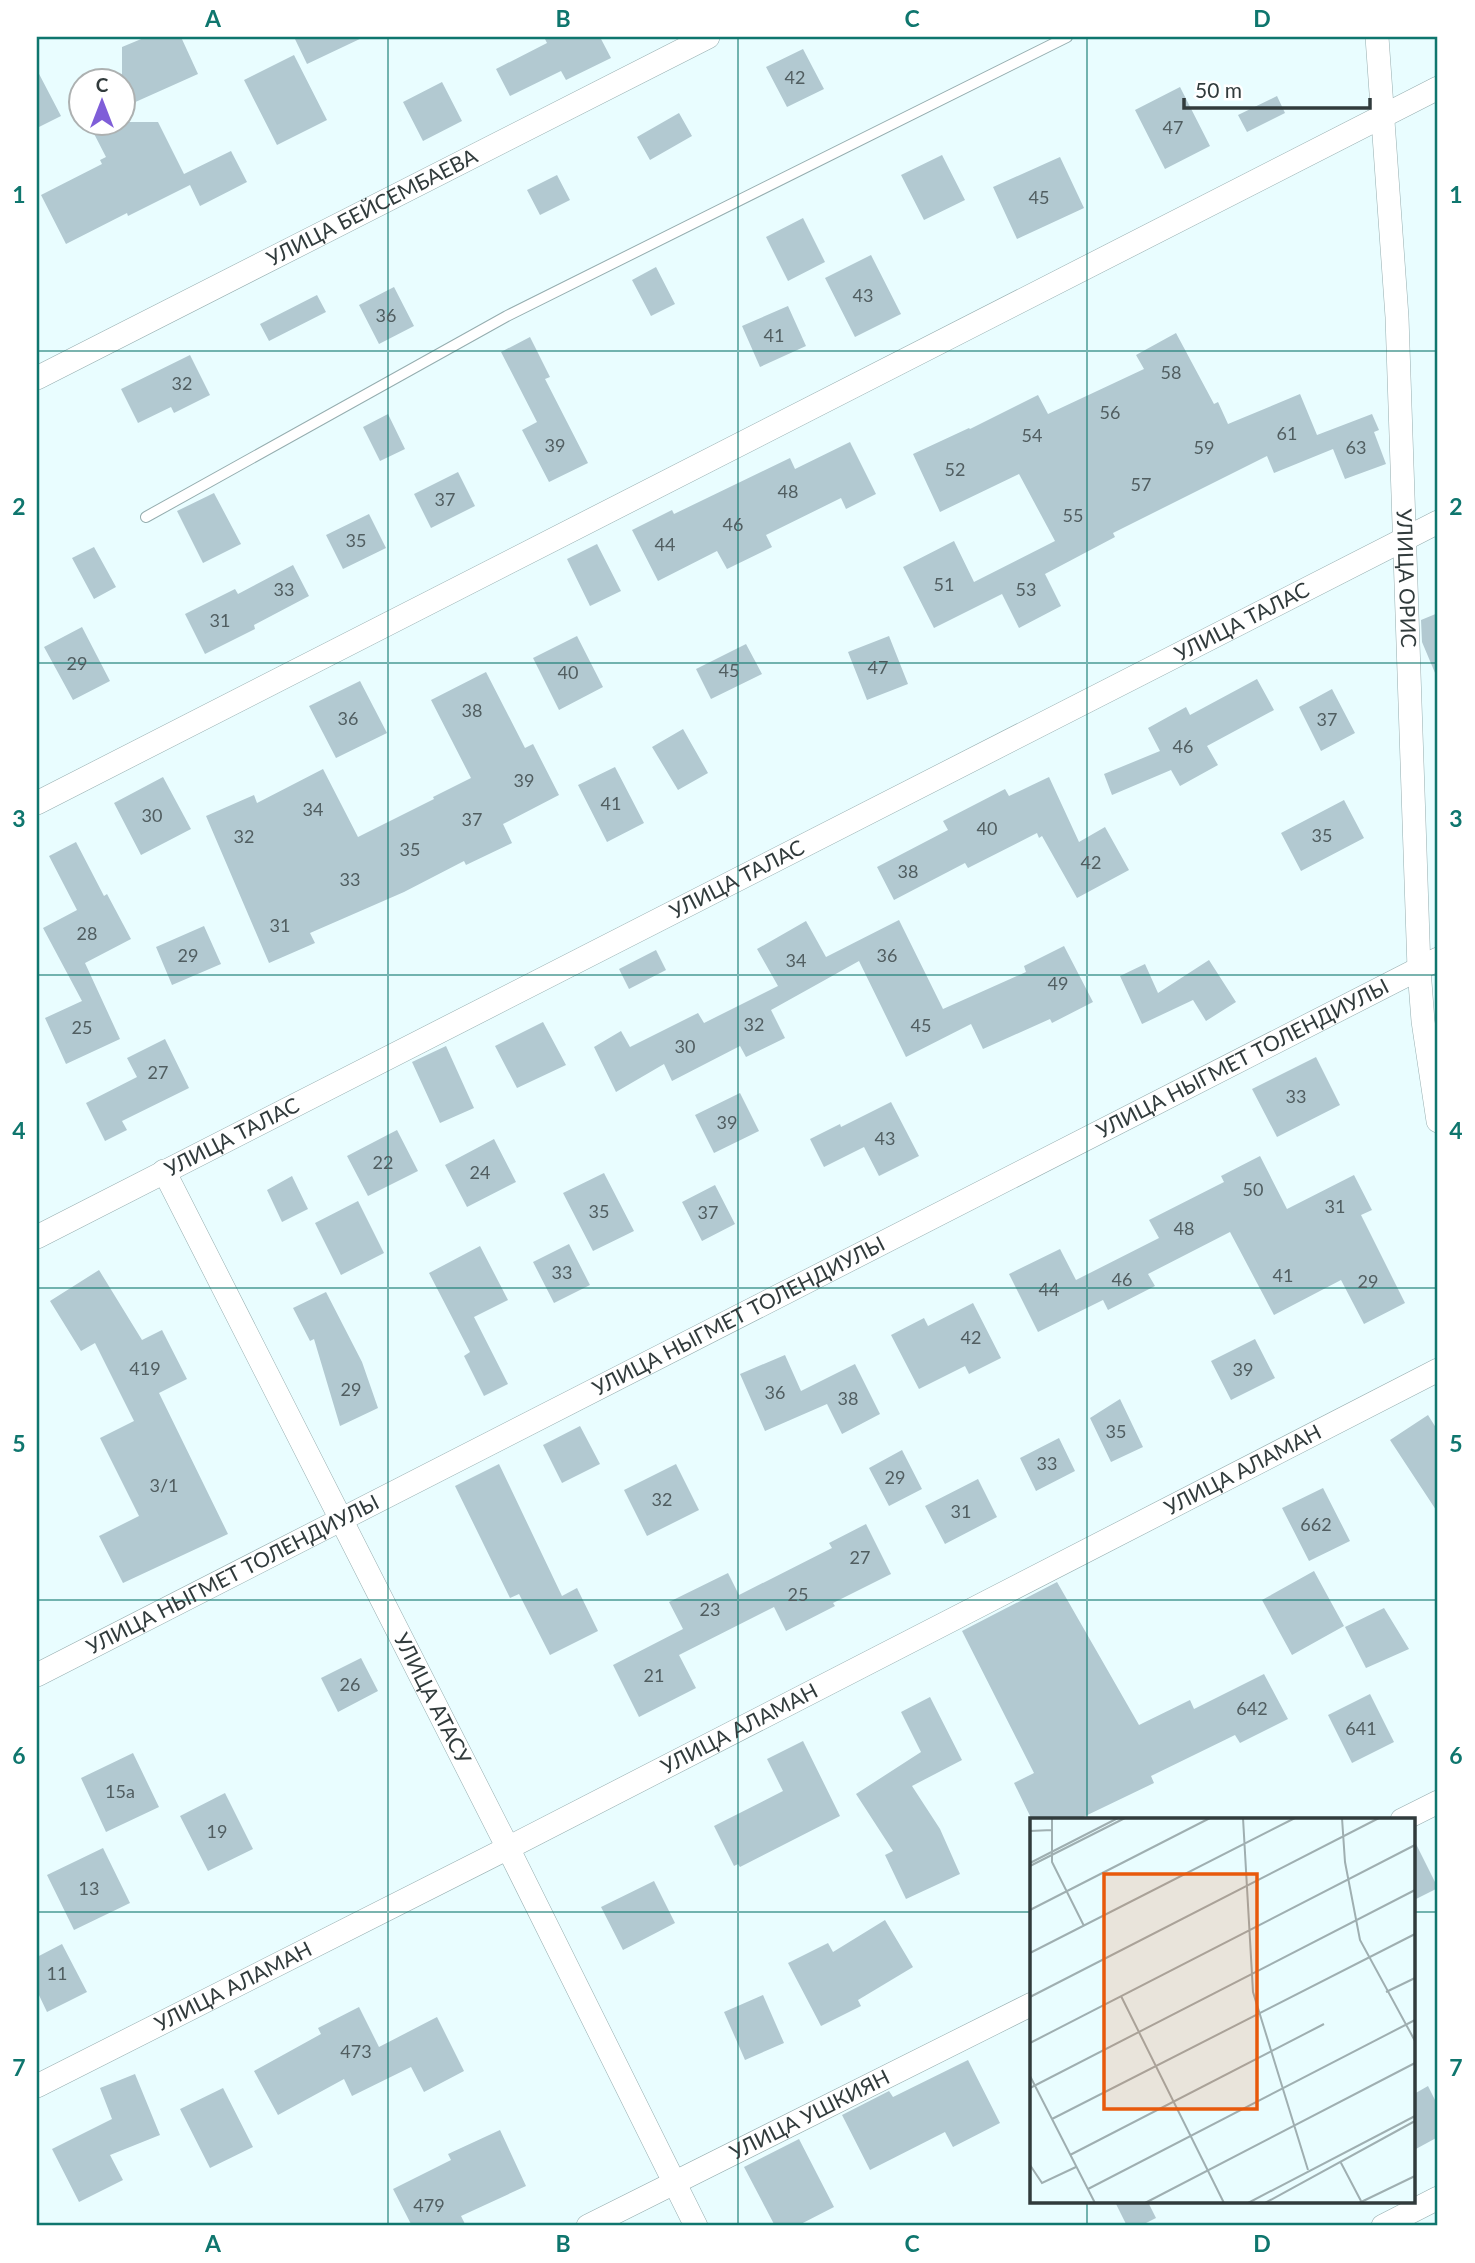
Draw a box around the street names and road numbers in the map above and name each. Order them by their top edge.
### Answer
street label: УЛИЦА БЕЙСЕМБАЕВА [262,142,482,270]
street label: УЛИЦА ОРИС [1392,508,1422,648]
street label: УЛИЦА ТАЛАС [1170,576,1313,665]
street label: УЛИЦА ТАЛАС [665,834,808,923]
street label: УЛИЦА НЫГМЕТ ТОЛЕНДИУЛЫ [1092,972,1392,1143]
street label: УЛИЦА ТАЛАС [160,1091,303,1181]
street label: УЛИЦА НЫГМЕТ ТОЛЕНДИУЛЫ [588,1230,888,1400]
street label: УЛИЦА АЛАМАН [1160,1418,1325,1520]
street label: УЛИЦА НЫГМЕТ ТОЛЕНДИУЛЫ [82,1488,383,1659]
street label: УЛИЦА АТАСУ [390,1628,478,1769]
street label: УЛИЦА АЛАМАН [656,1677,821,1778]
street label: УЛИЦА АЛАМАН [150,1935,315,2036]
street label: УЛИЦА УШКИЯН [725,2063,893,2164]

